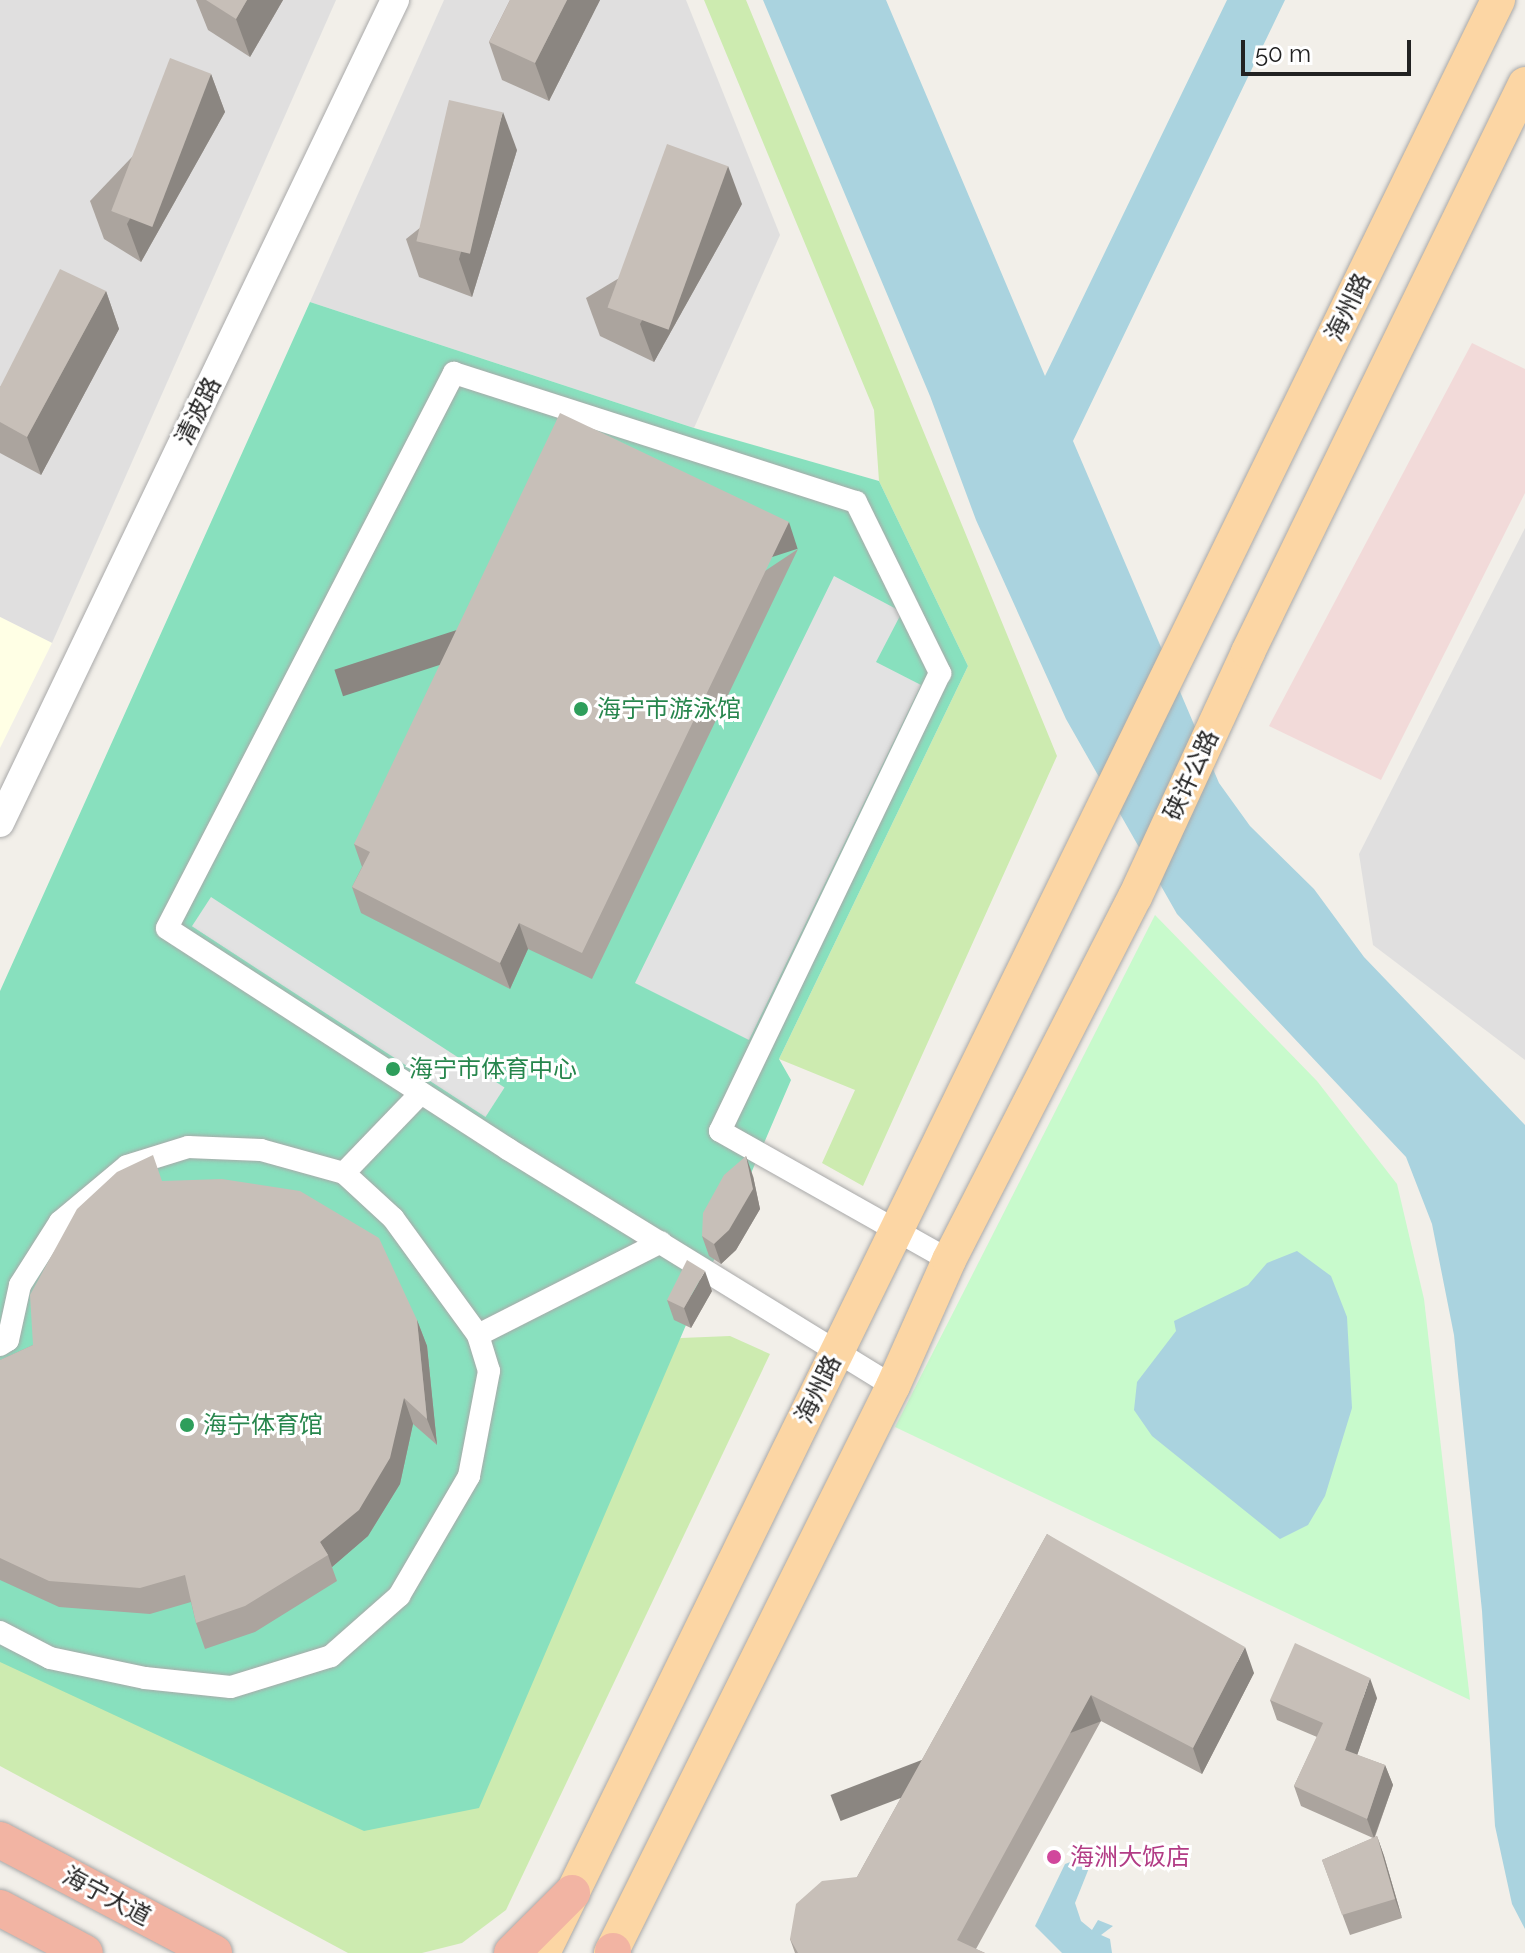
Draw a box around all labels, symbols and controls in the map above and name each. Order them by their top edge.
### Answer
scale bar [1245,24,1415,74]
text: 50 m [1255,39,1311,68]
street label: 海州路 [1319,268,1377,346]
street label: 清波路 [169,372,227,450]
place label: 海宁市游泳馆 [597,695,741,723]
marker: 海宁市游泳馆 [572,700,590,718]
street label: 硖许公路 [1158,725,1224,825]
place label: 海宁市体育中心 [409,1055,577,1083]
marker: 海宁市体育中心 [384,1060,402,1078]
street label: 海州路 [789,1350,847,1428]
place label: 海宁体育馆 [203,1411,323,1439]
marker: 海宁体育馆 [178,1416,196,1434]
place label: 海洲大饭店 [1070,1843,1190,1871]
marker: 海洲大饭店 [1045,1848,1063,1866]
street label: 海宁大道 [58,1861,156,1931]

